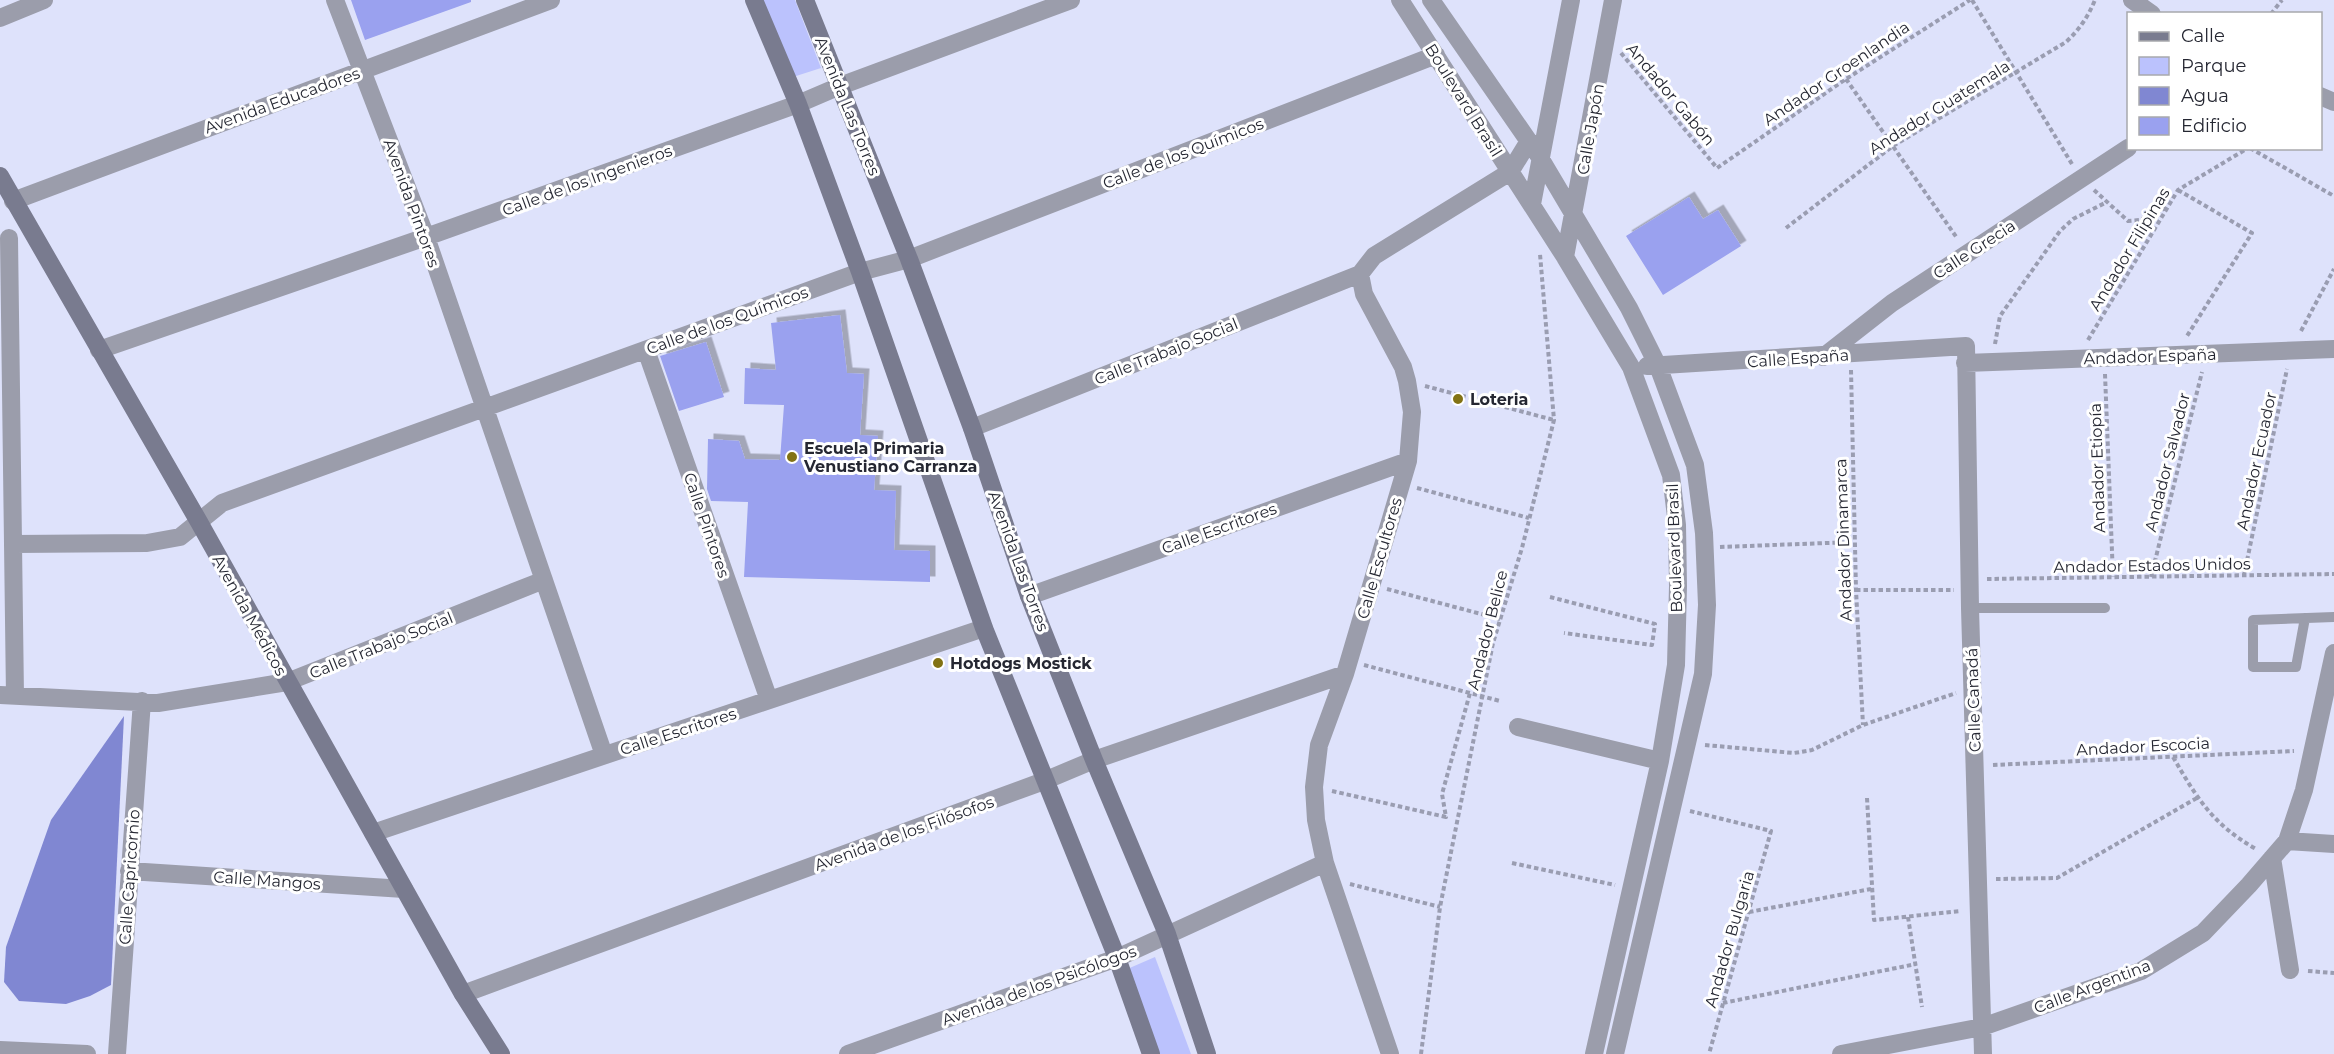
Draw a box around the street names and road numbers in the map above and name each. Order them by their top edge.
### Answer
street label: Andador Groenlandia [1760,17,1913,129]
street label: Avenida Las Torres [811,34,884,178]
street label: Andador Gabón [1622,39,1719,149]
street label: Boulevard Brasil [1421,40,1506,160]
street label: Andador Guatemala [1865,56,2013,159]
street label: Avenida Educadores [202,63,363,137]
street label: Calle Japón [1573,82,1608,176]
street label: Calle de los Químicos [1100,114,1266,193]
street label: Avenida Pintores [379,136,444,270]
street label: Calle de los Ingenieros [500,141,675,220]
street label: Andador Filipinas [2085,184,2174,314]
street label: Calle Grecia [1930,216,2019,283]
street label: Calle de los Químicos [644,282,811,359]
street label: Calle Trabajo Social [1092,314,1241,389]
street label: Calle España [1746,345,1850,372]
street label: Andador España [2083,345,2217,368]
street label: Andador Ecuador [2233,390,2280,532]
street label: Andador Salvador [2141,391,2194,534]
street label: Andador Etiopía [2086,403,2109,533]
street label: Andador Dinamarca [1831,458,1856,622]
street label: Calle Pintores [680,470,733,580]
street label: Boulevard Brasil [1663,483,1686,613]
street label: Avenida Las Torres [984,488,1053,634]
street label: Calle Escultores [1353,495,1406,621]
street label: Calle Escritores [1159,499,1279,558]
street label: Avenida Médicos [208,551,291,679]
street label: Andador Estados Unidos [2053,554,2251,577]
street label: Andador Belice [1463,568,1512,692]
street label: Calle Trabajo Social [307,608,456,683]
street label: Calle Canadá [1962,648,1985,752]
street label: Calle Escritores [618,704,739,759]
street label: Andador Escocia [2076,734,2210,759]
street label: Avenida de los Filósofos [812,792,997,875]
street label: Calle Capricornio [115,809,144,945]
street label: Calle Mangos [213,867,321,894]
street label: Andador Bulgaria [1701,868,1758,1010]
street label: Avenida de los Psicólogos [939,941,1139,1030]
street label: Calle Argentina [2031,956,2153,1017]

